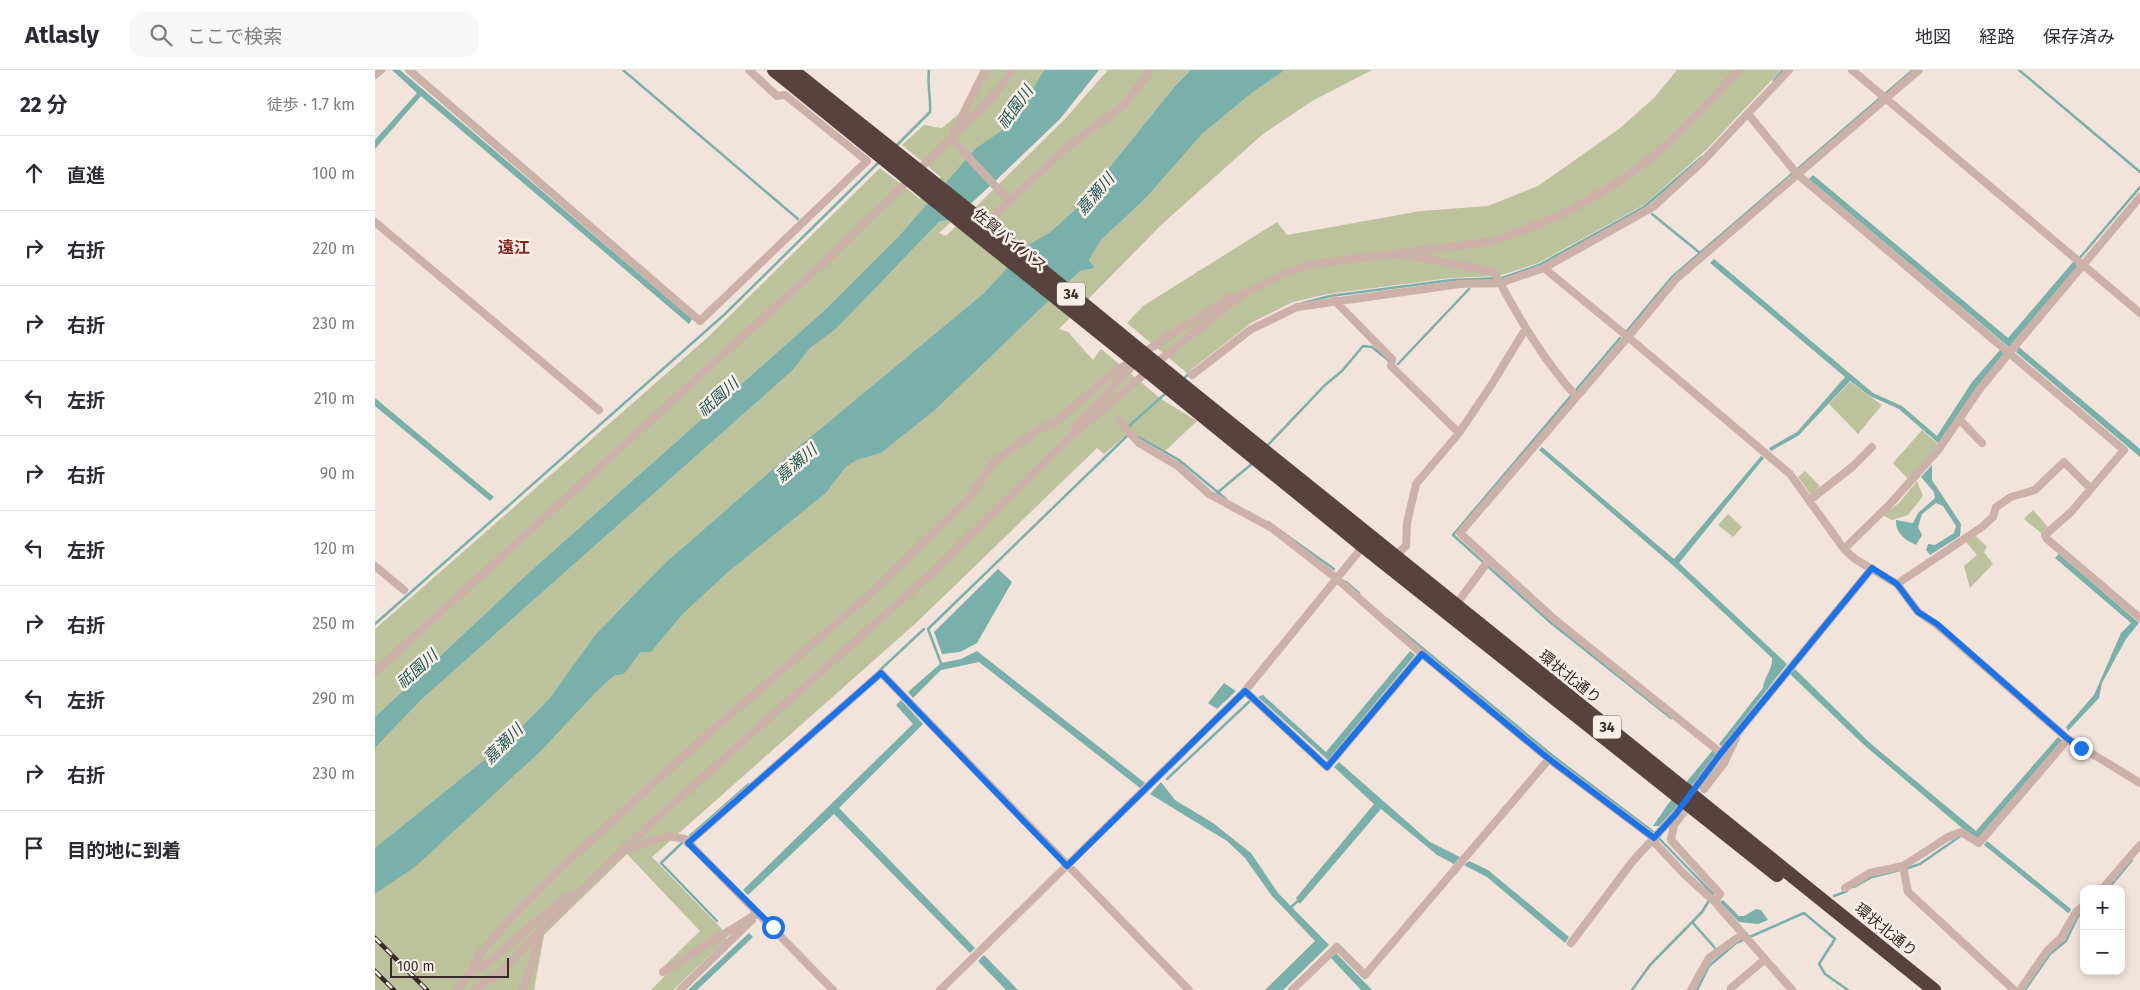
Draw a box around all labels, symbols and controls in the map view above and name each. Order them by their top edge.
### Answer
search box [129,12,479,57]
text: Atlasly [25,21,99,49]
icon: search [147,21,175,49]
text: ここで検索 [187,25,282,48]
text: 地図 [1915,26,1951,48]
text: 経路 [1979,26,2015,48]
text: 保存済み [2043,26,2115,48]
water label: 祇園川 [993,80,1038,132]
text: 22 分 [20,92,68,118]
text: 徒歩 · 1.7 km [267,95,355,114]
icon: ahead [20,159,48,187]
text: 直進 [67,164,105,187]
text: 100 m [312,164,355,183]
water label: 嘉瀬川 [1072,168,1119,218]
street label: 佐賀バイパス [969,205,1051,275]
icon: right [20,234,48,262]
district label: 遠江 [498,238,530,257]
text: 右折 [67,239,105,262]
text: 220 m [312,239,355,258]
road number: 34 [1057,282,1085,305]
icon: right [20,309,48,337]
text: 右折 [67,314,105,337]
text: 230 m [312,314,355,333]
water label: 祇園川 [694,373,744,420]
icon: left [20,384,48,412]
text: 左折 [67,389,105,412]
text: 210 m [314,389,355,408]
water label: 嘉瀬川 [772,439,822,486]
icon: right [20,459,48,487]
text: 右折 [67,464,105,487]
text: 90 m [320,464,355,483]
icon: left [20,534,48,562]
text: 左折 [67,539,105,562]
text: 120 m [313,539,355,558]
icon: right [20,609,48,637]
text: 右折 [67,614,105,637]
text: 250 m [312,614,355,633]
water label: 祇園川 [393,645,443,692]
street label: 環状北通り [1535,646,1605,708]
icon: left [20,684,48,712]
text: 左折 [67,689,105,712]
text: 290 m [312,689,355,708]
road number: 34 [1593,716,1621,739]
water label: 嘉瀬川 [479,719,528,768]
route end [2070,737,2093,760]
icon: right [20,759,48,787]
text: 右折 [67,764,105,787]
text: 230 m [312,764,355,783]
icon: arrive [20,834,48,862]
text: 目的地に到着 [67,839,181,862]
map controls [2080,885,2125,975]
button: + [2080,885,2125,930]
street label: 環状北通り [1851,899,1921,961]
route start [762,916,785,939]
button: − [2080,930,2125,975]
scale bar [390,955,509,978]
text: 100 m [397,958,434,975]

